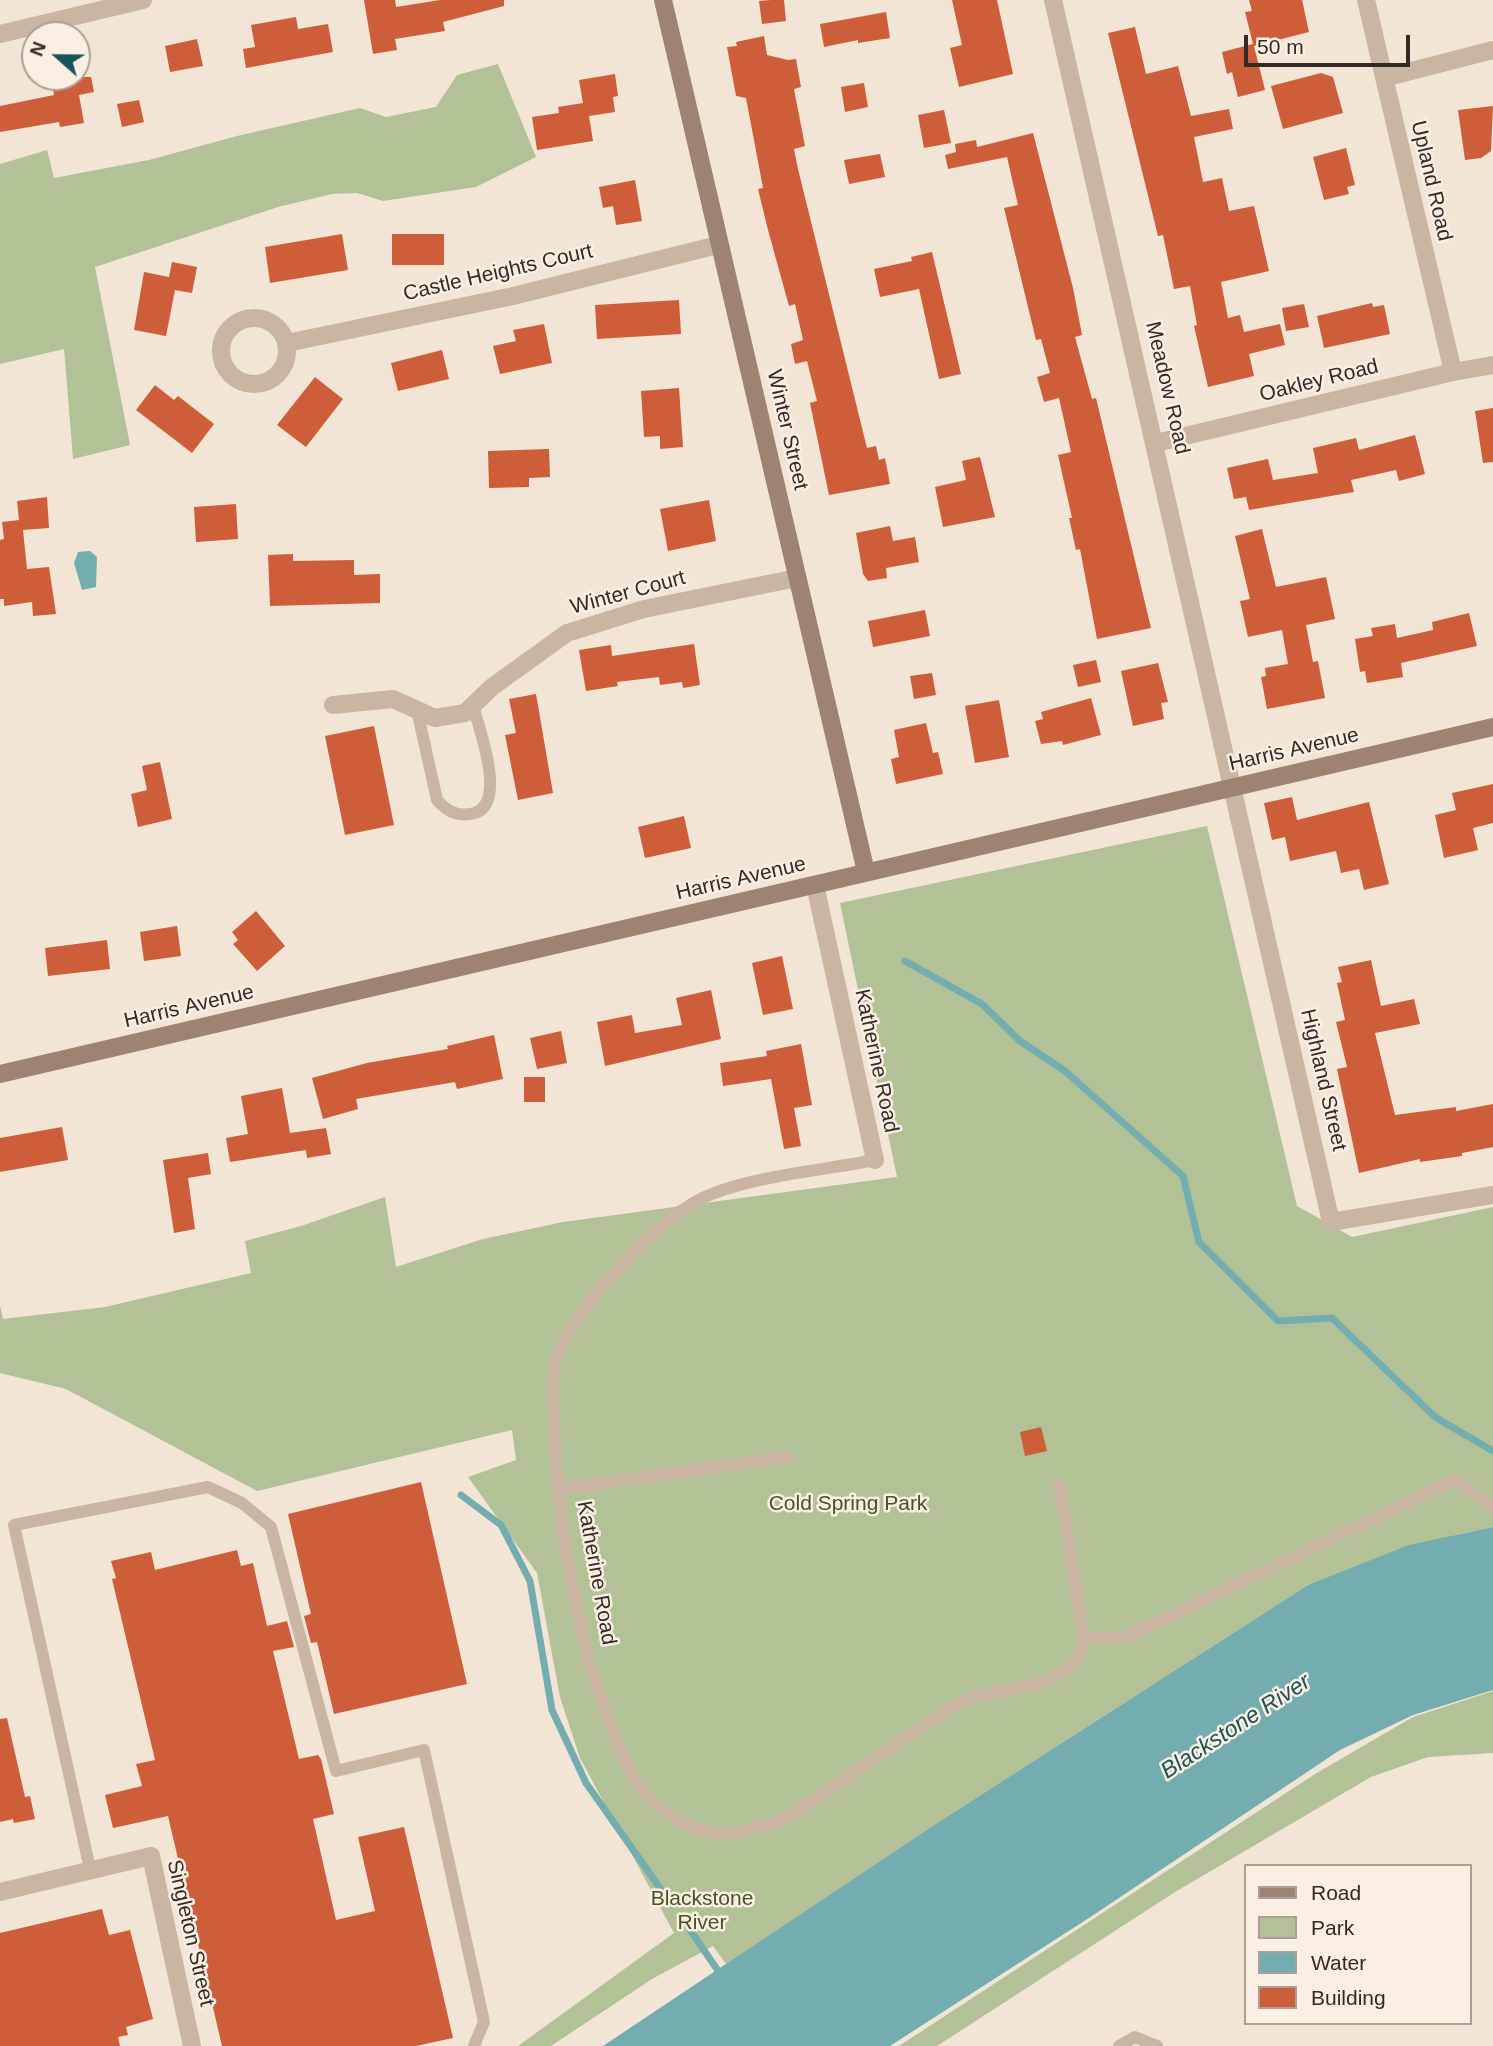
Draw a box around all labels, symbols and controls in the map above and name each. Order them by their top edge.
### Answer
north arrow [21,21,91,91]
scale bar [1248,21,1414,65]
text: 50 m [1257,35,1304,58]
text: N [26,39,50,59]
street label: Upland Road [1405,118,1457,244]
street label: Castle Heights Court [401,239,595,307]
street label: Meadow Road [1139,319,1195,457]
street label: Oakley Road [1257,354,1381,408]
street label: Winter Street [761,367,813,493]
street label: Winter Court [568,566,688,620]
street label: Harris Avenue [1227,723,1361,777]
street label: Harris Avenue [674,852,808,906]
street label: Harris Avenue [122,980,256,1034]
street label: Katherine Road [849,987,903,1135]
street label: Highland Street [1294,1007,1352,1153]
park label: Cold Spring Park [769,1491,927,1517]
street label: Katherine Road [571,1499,621,1647]
water label: Blackstone River [1156,1668,1316,1786]
street label: Singleton Street [161,1857,219,2009]
legend [1244,1864,1472,2025]
text: Road [1311,1881,1361,1904]
park label: Blackstone River [651,1886,753,1936]
text: Park [1311,1916,1354,1939]
text: Water [1311,1951,1366,1974]
text: Building [1311,1986,1386,2009]

